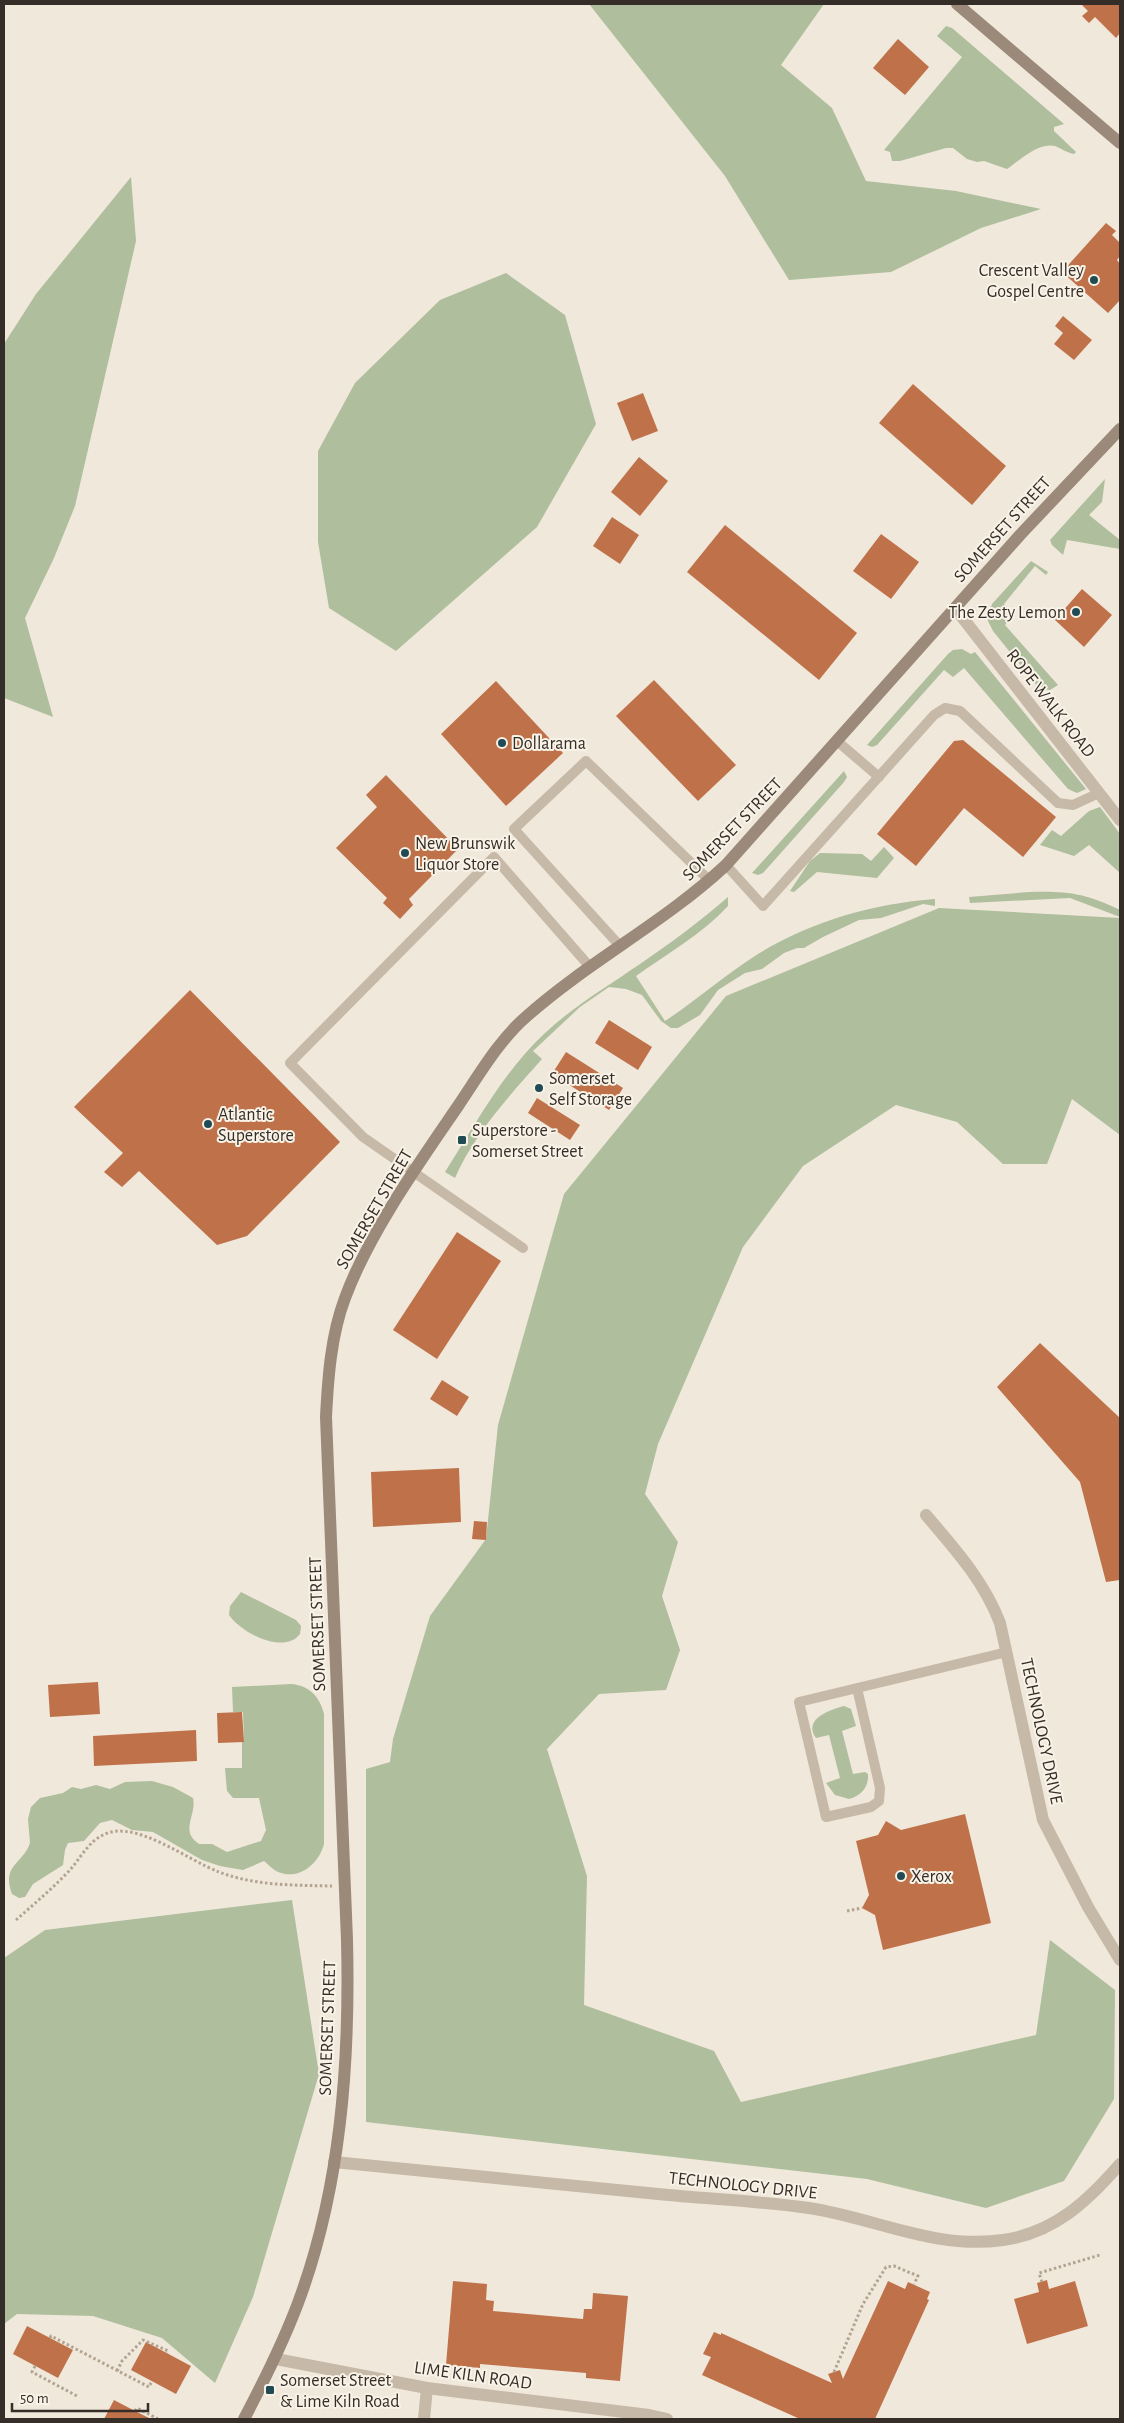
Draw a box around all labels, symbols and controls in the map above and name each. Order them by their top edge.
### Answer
place label: Crescent Valley Gospel Centre [979,262,1084,301]
marker: Crescent Valley Gospel Centre [1088,274,1100,286]
street label: SOMERSET STREET [951,473,1055,586]
place label: The Zesty Lemon [948,604,1066,622]
marker: The Zesty Lemon [1070,606,1082,618]
street label: ROPE WALK ROAD [1003,646,1098,761]
place label: Dollarama [512,735,586,753]
marker: Dollarama [496,737,508,749]
street label: SOMERSET STREET [679,775,786,884]
place label: New Brunswik Liquor Store [415,835,516,874]
marker: New Brunswik Liquor Store [399,847,411,859]
place label: Somerset Self Storage [549,1070,632,1109]
marker: Somerset Self Storage [533,1082,545,1094]
place label: Atlantic Superstore [218,1106,294,1145]
marker: Atlantic Superstore [202,1118,214,1130]
place label: Superstore - Somerset Street [472,1122,584,1161]
marker: Superstore - Somerset Street [456,1134,468,1146]
street label: SOMERSET STREET [333,1146,416,1272]
street label: SOMERSET STREET [307,1556,329,1692]
street label: TECHNOLOGY DRIVE [1017,1657,1065,1806]
place label: Xerox [911,1868,952,1886]
marker: Xerox [895,1870,907,1882]
street label: SOMERSET STREET [317,1960,339,2096]
street label: TECHNOLOGY DRIVE [668,2169,818,2203]
street label: LIME KILN ROAD [413,2359,533,2393]
place label: Somerset Street & Lime Kiln Road [280,2372,400,2411]
scale bar [12,2380,149,2412]
marker: Somerset Street & Lime Kiln Road [264,2384,276,2396]
text: 50 m [20,2391,49,2406]

